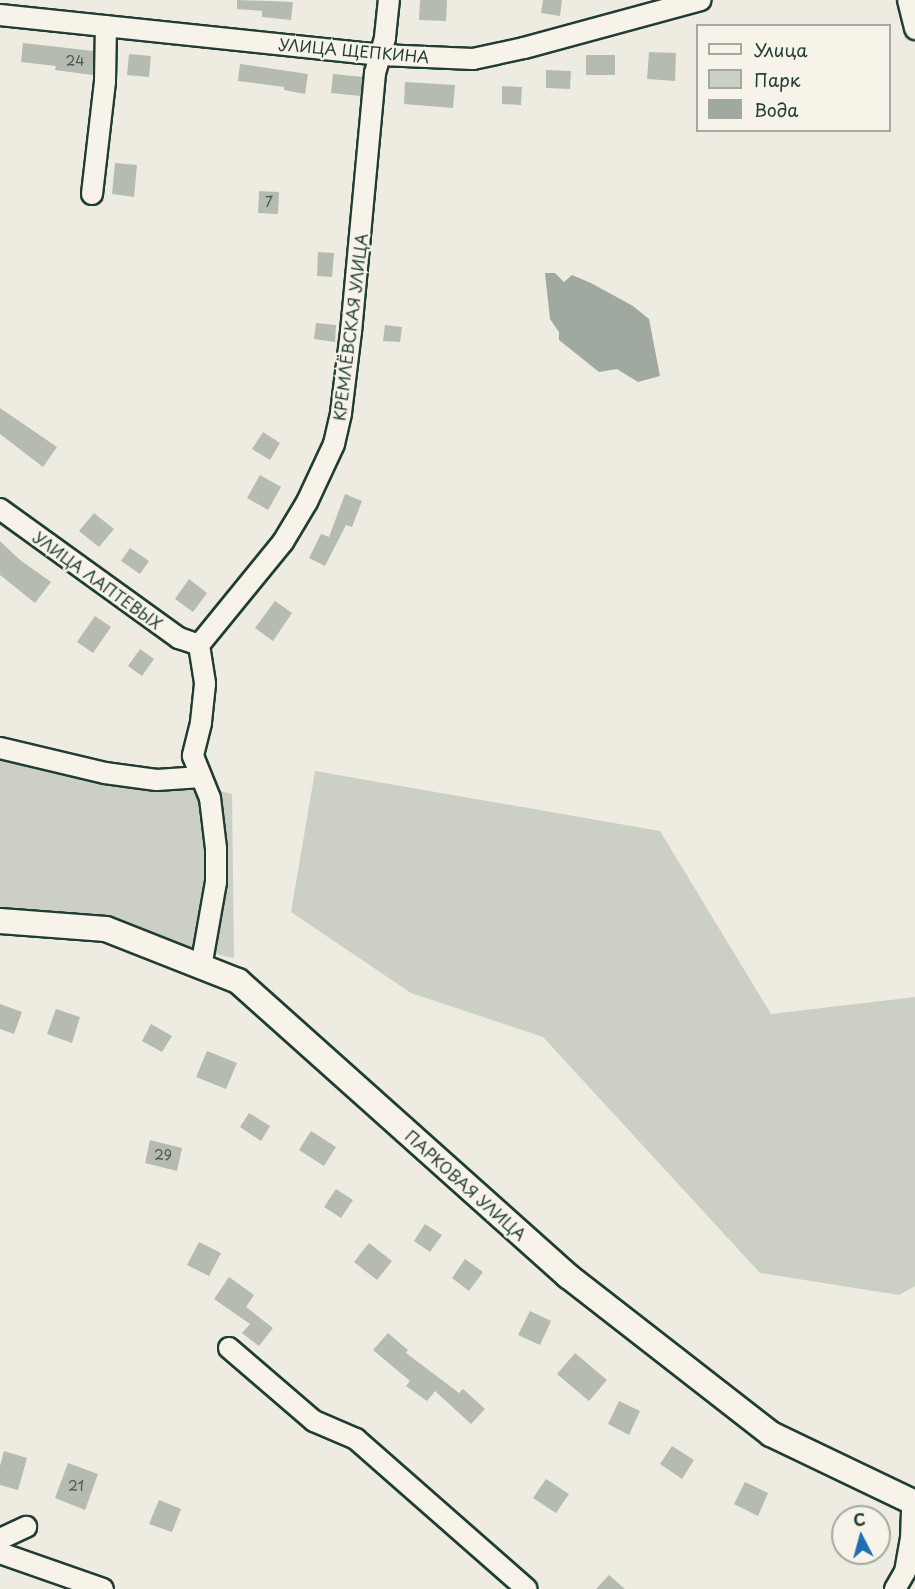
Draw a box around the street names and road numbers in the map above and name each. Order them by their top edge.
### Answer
street label: УЛИЦА ЩЕПКИНА [277,34,431,66]
street label: КРЕМЛЁВСКАЯ УЛИЦА [329,232,371,422]
street label: УЛИЦА ЛАПТЕВЫХ [29,526,167,634]
street label: ПАРКОВАЯ УЛИЦА [402,1126,530,1244]

